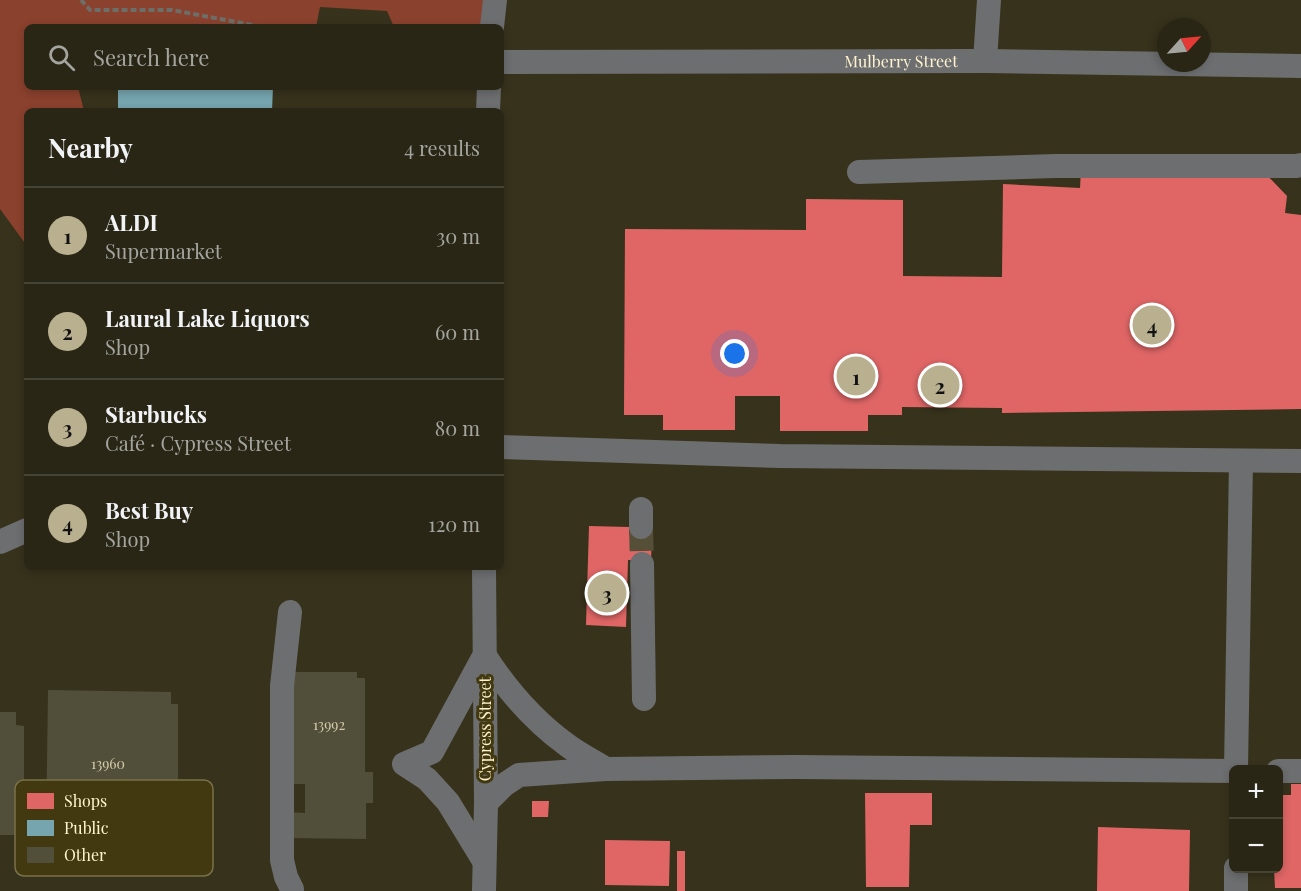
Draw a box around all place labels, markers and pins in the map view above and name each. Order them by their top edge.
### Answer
pin: 4 [1132,302,1172,348]
pin: 1 [836,354,876,398]
pin: 2 [920,362,960,408]
pin: 3 [588,570,626,616]

